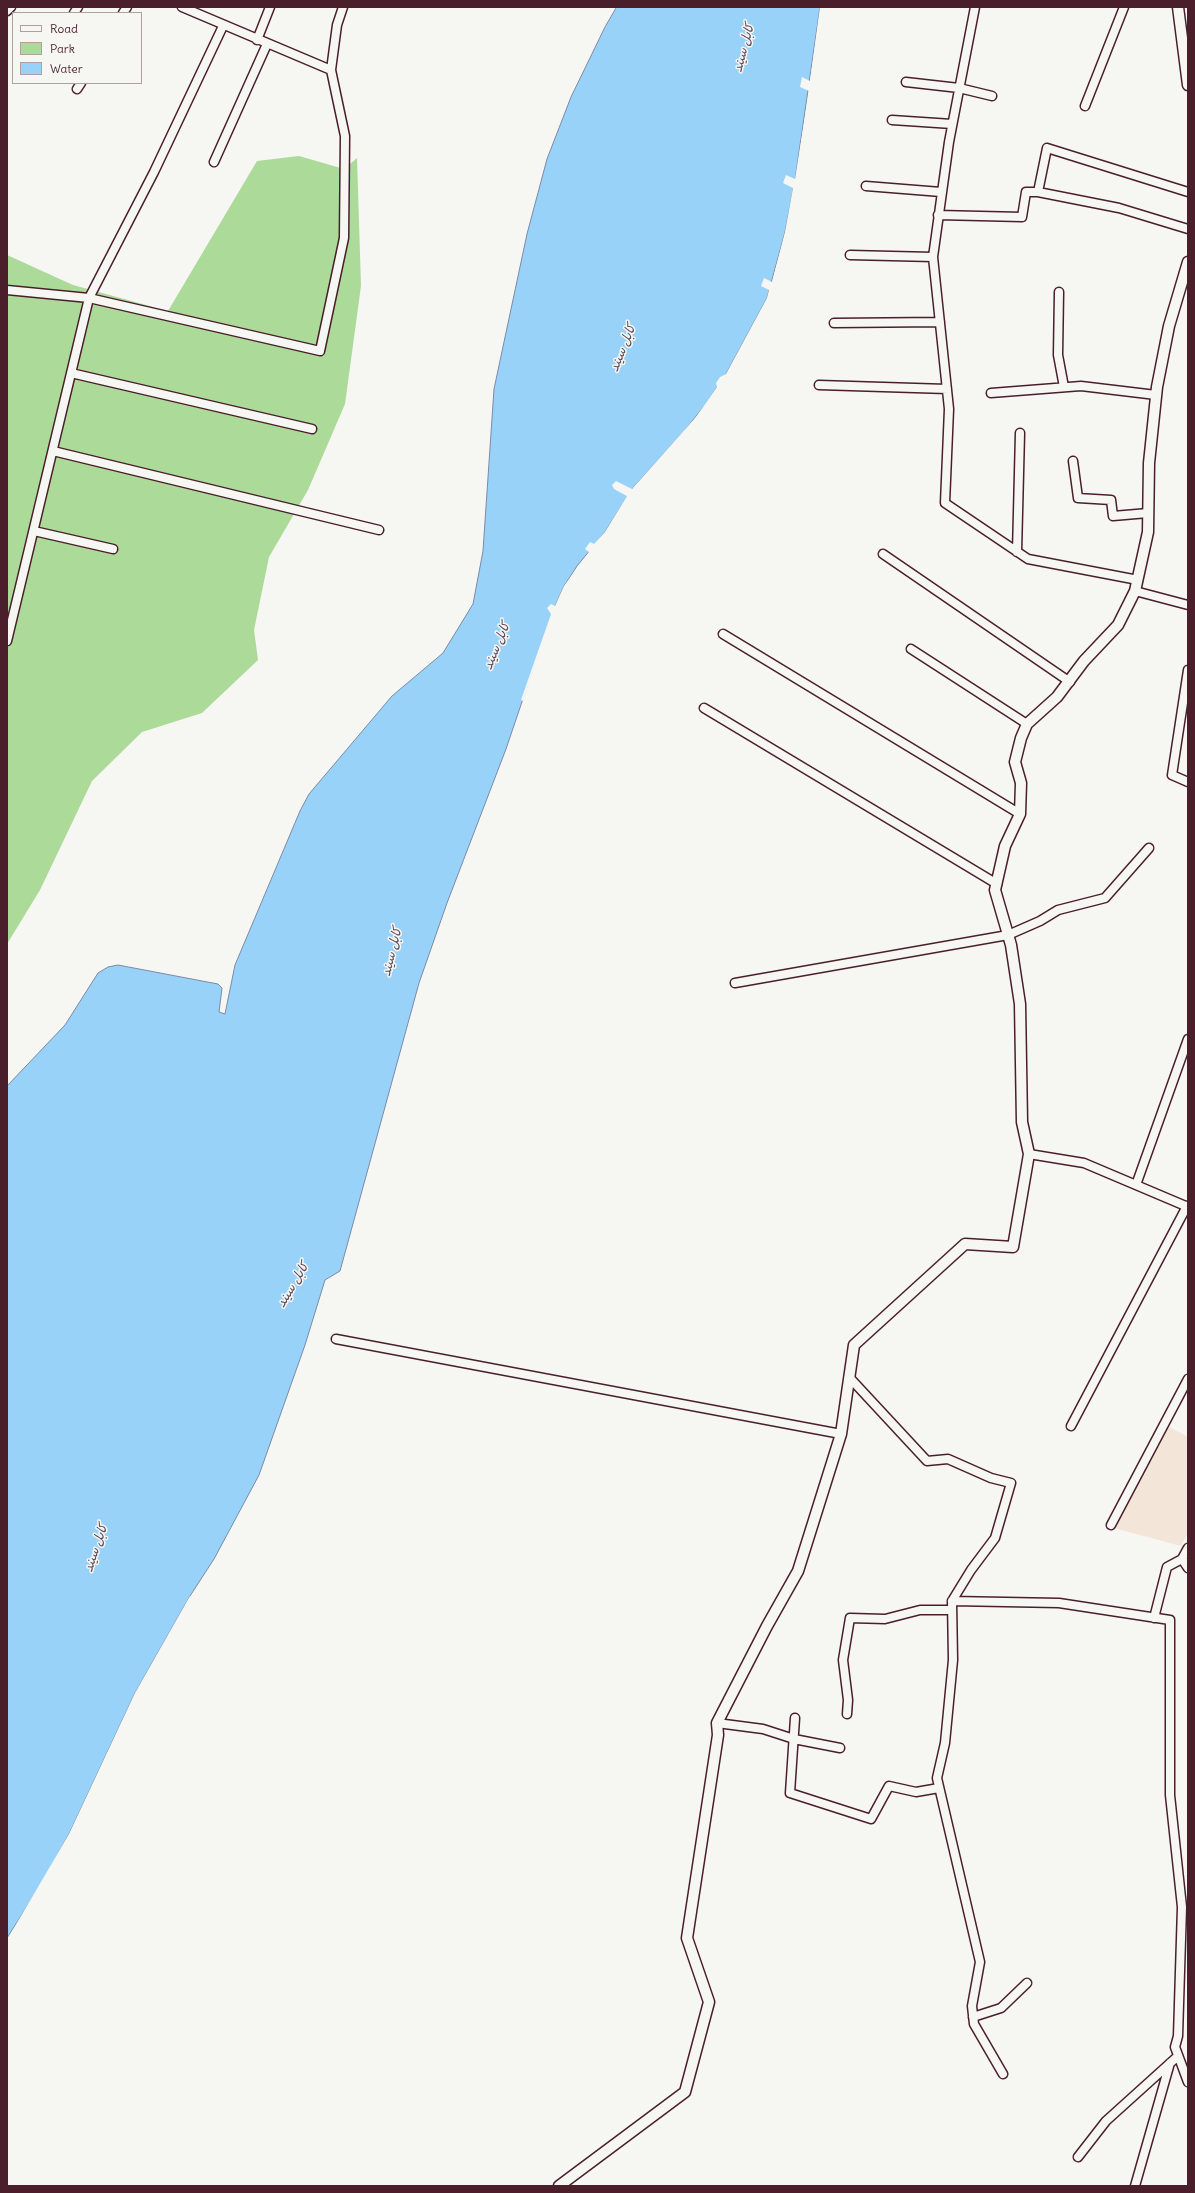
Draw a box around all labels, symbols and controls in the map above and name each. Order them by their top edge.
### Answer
legend [12,12,142,84]
text: Road [50,21,78,36]
water label: کابل سيند [730,22,758,74]
text: Park [50,41,75,56]
text: Water [50,61,83,76]
water label: کابل سيند [606,322,640,374]
water label: کابل سيند [480,620,514,672]
water label: کابل سيند [378,926,406,978]
water label: کابل سيند [273,1260,313,1310]
water label: کابل سيند [81,1522,111,1574]

